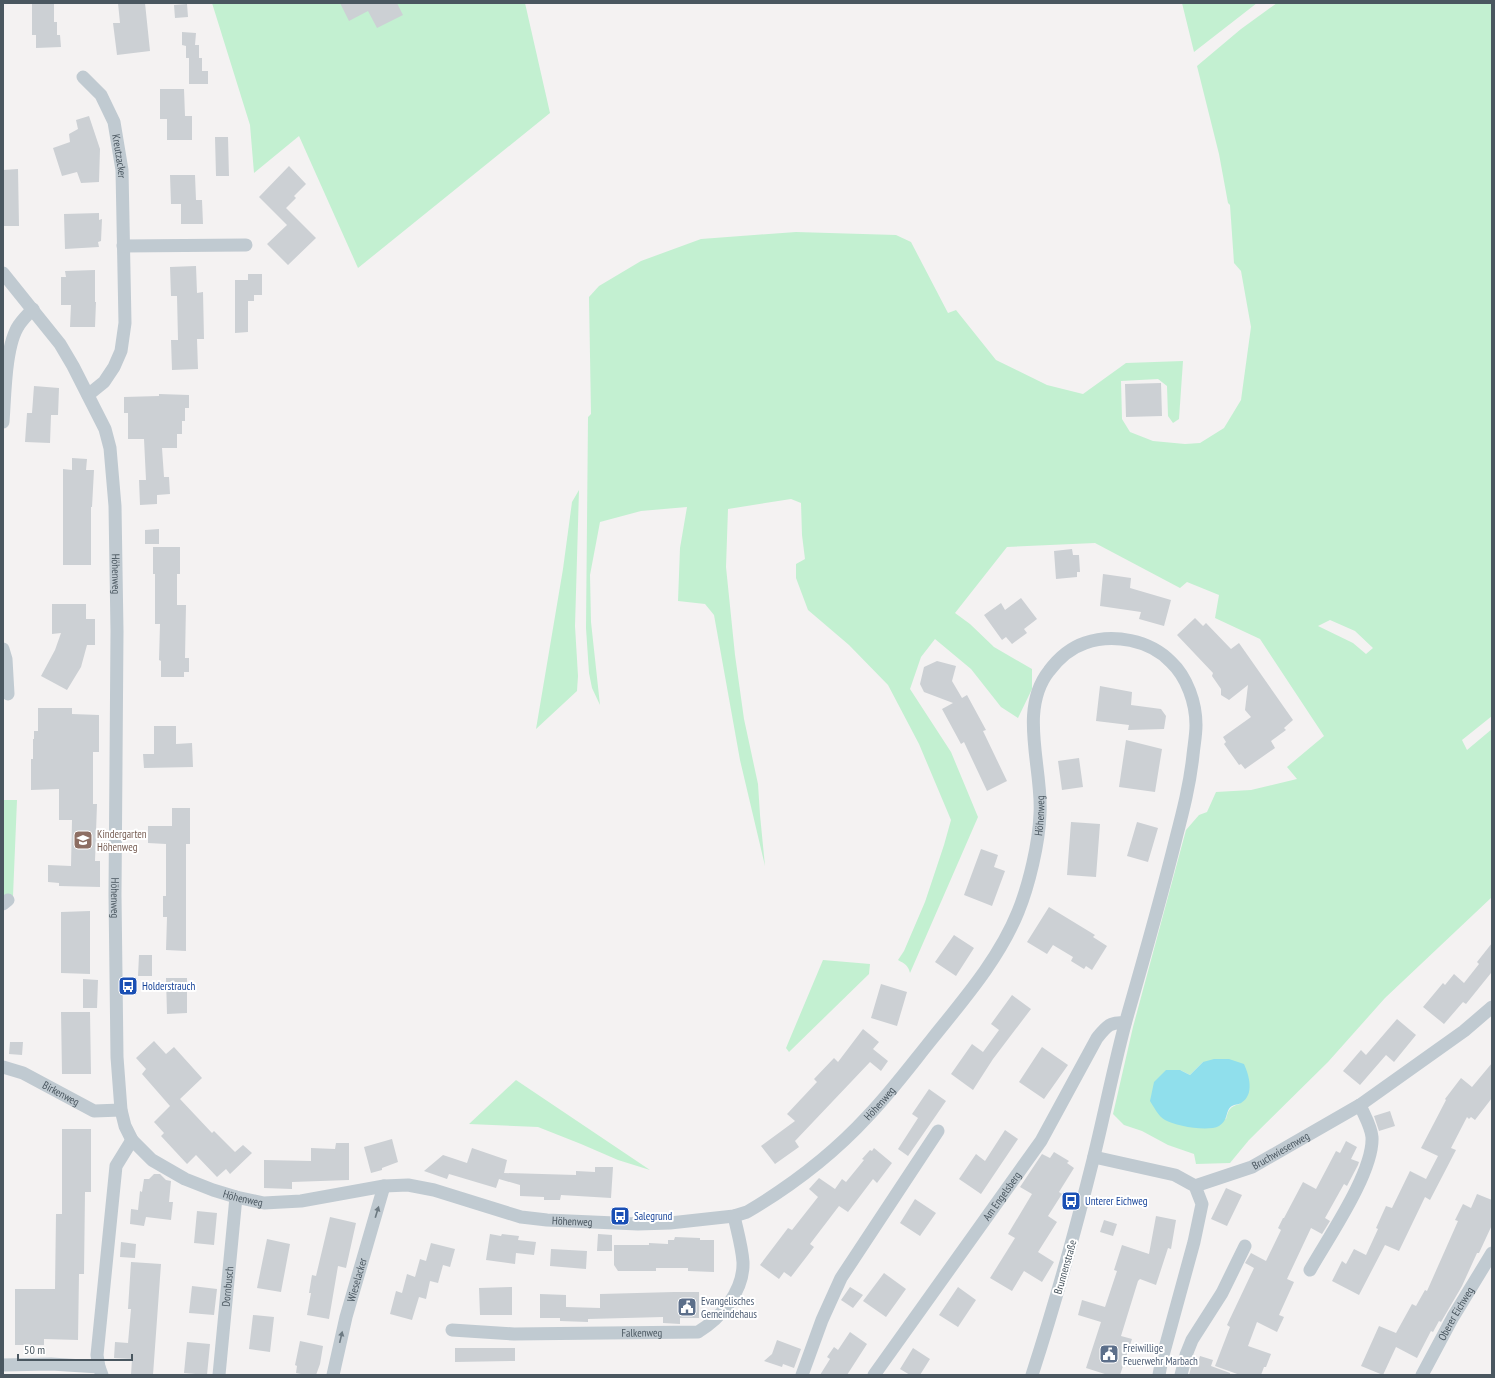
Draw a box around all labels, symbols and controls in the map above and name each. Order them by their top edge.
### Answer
street label: Kreutzacker [109,133,129,178]
street label: Höhenweg [109,553,123,594]
street label: Höhenweg [1031,795,1047,837]
place label: Kindergarten Höhenweg [97,827,147,854]
school or university icon: Kindergarten Höhenweg [72,829,94,851]
street label: Höhenweg [108,878,122,918]
bus stop icon: Holderstrauch [117,975,139,997]
place label: Holderstrauch [142,979,195,993]
street label: Birkenweg [40,1078,82,1109]
street label: Höhenweg [861,1083,898,1123]
street label: Bruchwiesenweg [1249,1129,1312,1173]
street label: Am Engelsberg [980,1168,1024,1223]
street label: Höhenweg [221,1186,264,1210]
bus stop icon: Unterer Eichweg [1060,1190,1082,1212]
place label: Unterer Eichweg [1085,1194,1148,1208]
bus stop icon: Salegrund [609,1205,631,1227]
one-way arrow [374,1206,380,1218]
place label: Salegrund [634,1209,672,1223]
street label: Höhenweg [552,1213,593,1229]
street label: Brunnenstraße [1051,1238,1080,1296]
street label: Wieselacker [344,1256,370,1304]
street label: Dornbusch [219,1265,236,1307]
street label: Oberer Eichweg [1435,1284,1477,1343]
place label: Evangelisches Gemeindehaus [701,1294,757,1321]
public building icon: Evangelisches Gemeindehaus [676,1296,698,1318]
street label: Falkenweg [621,1325,663,1340]
one-way arrow [339,1331,345,1343]
scale bar [18,1336,132,1362]
place label: Freiwillige Feuerwehr Marbach [1123,1341,1198,1368]
text: 50 m [24,1342,45,1357]
public building icon: Freiwillige Feuerwehr Marbach [1098,1343,1120,1365]

